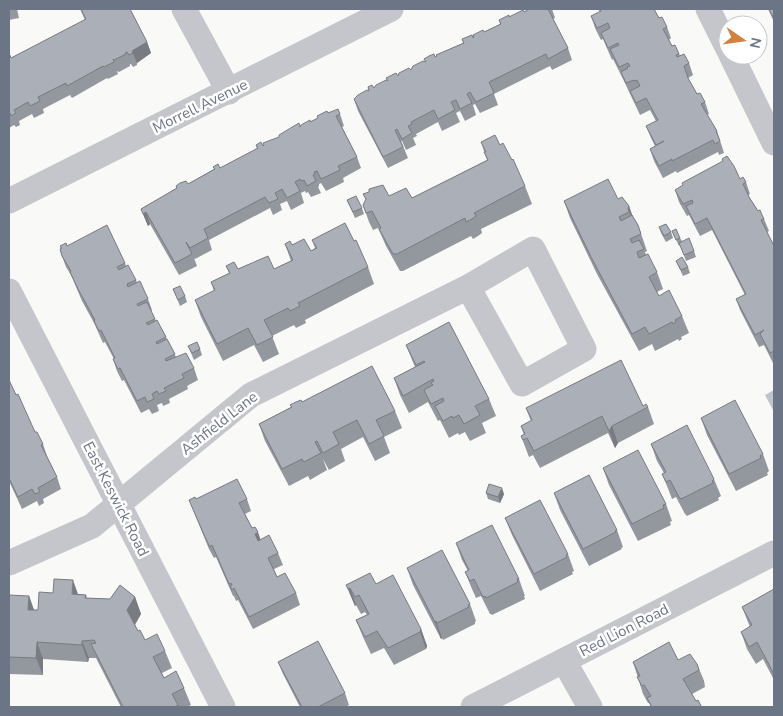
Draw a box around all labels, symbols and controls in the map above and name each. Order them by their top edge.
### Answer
north arrow [718,15,768,65]
text: N [745,36,766,50]
street label: Morrell Avenue [149,74,251,138]
street label: Ashfield Lane [176,387,262,459]
street label: East Keswick Road [78,438,154,560]
street label: Red Lion Road [576,599,672,661]

